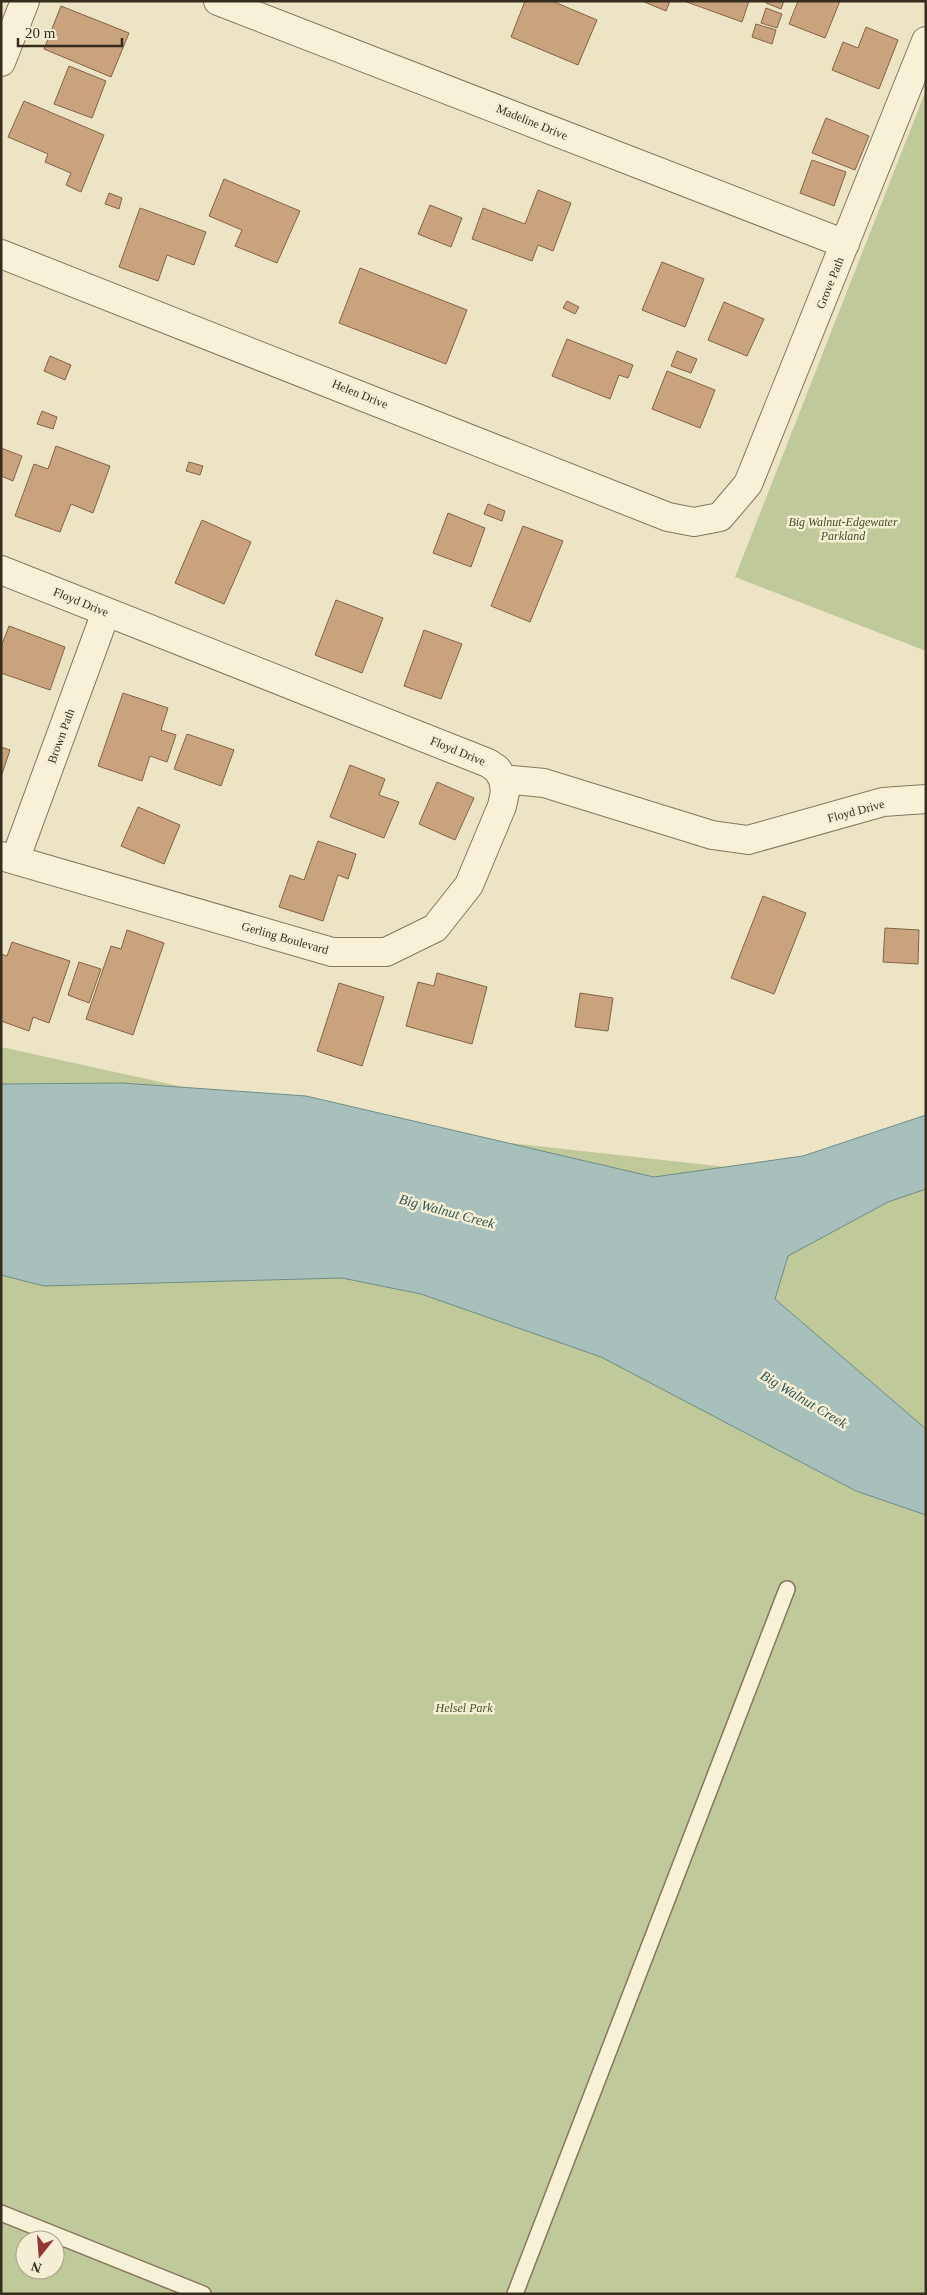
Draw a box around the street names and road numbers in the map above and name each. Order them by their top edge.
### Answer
street label: Madeline Drive [494,101,570,143]
street label: Grove Path [813,255,847,311]
street label: Helen Drive [330,376,390,412]
street label: Floyd Drive [51,585,111,619]
street label: Brown Path [45,707,77,765]
street label: Floyd Drive [428,734,488,768]
street label: Floyd Drive [826,797,886,825]
street label: Gerling Boulevard [240,919,330,957]

